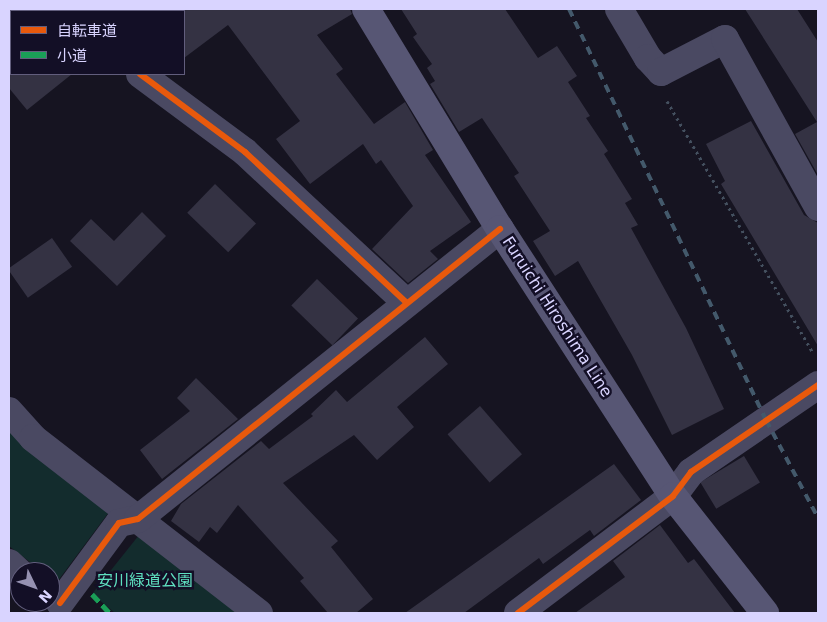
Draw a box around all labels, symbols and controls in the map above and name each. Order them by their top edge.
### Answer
legend [10,10,185,75]
text: 自転車道 [57,22,117,40]
text: 小道 [57,47,87,65]
street label: Furuichi Hiroshima Line [498,233,616,401]
north arrow [10,562,60,612]
park label: 安川緑道公園 [97,571,193,591]
text: N [36,587,55,606]

